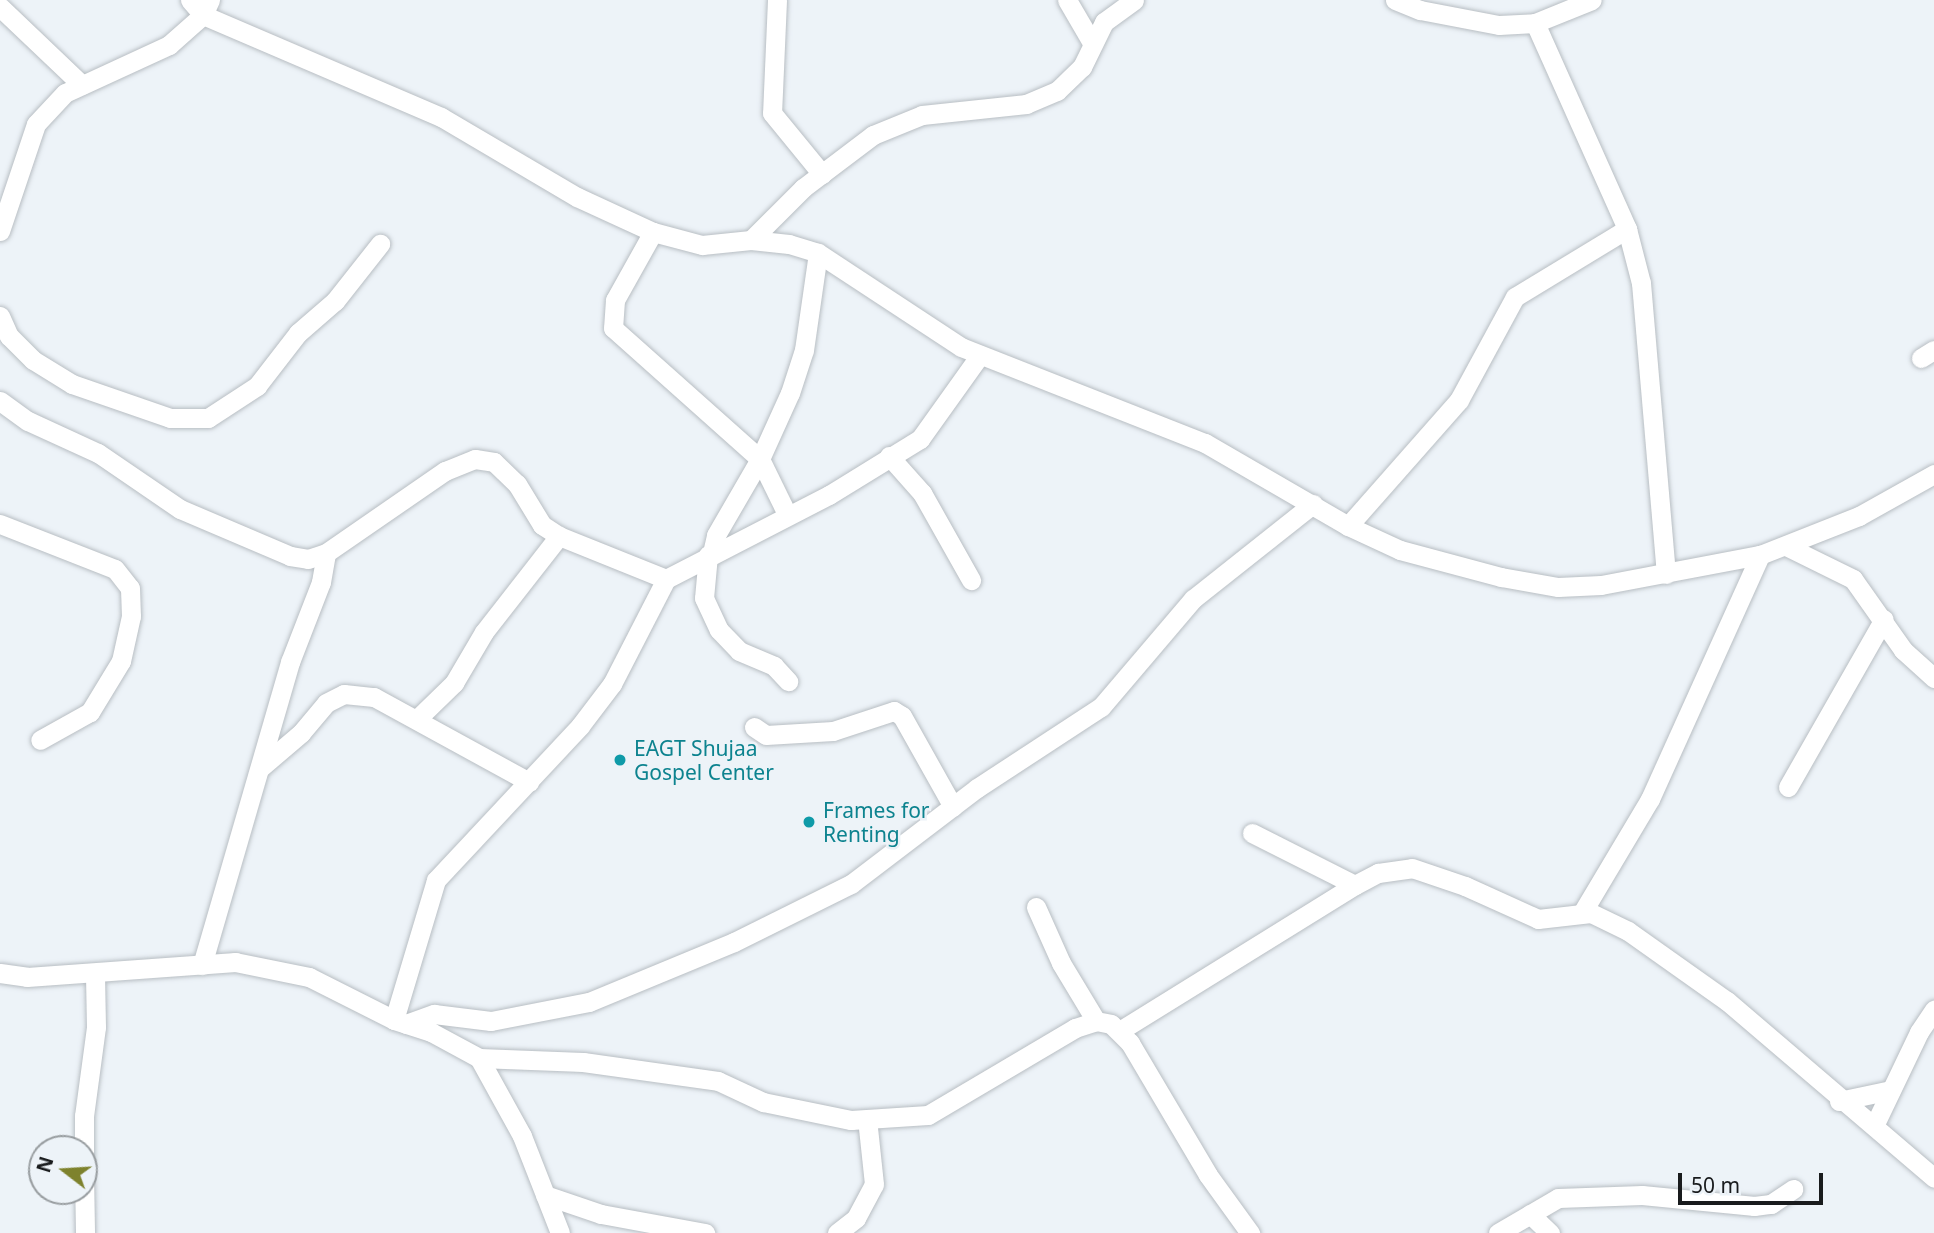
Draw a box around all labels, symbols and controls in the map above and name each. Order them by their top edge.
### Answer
place label: EAGT Shujaa Gospel Center [634,735,774,785]
marker: EAGT Shujaa Gospel Center [612,752,628,768]
place label: Frames for Renting [823,797,930,847]
marker: Frames for Renting [801,814,817,830]
north arrow [28,1135,98,1205]
text: N [30,1153,60,1176]
scale bar [1682,1160,1827,1204]
text: 50 m [1691,1171,1740,1199]

